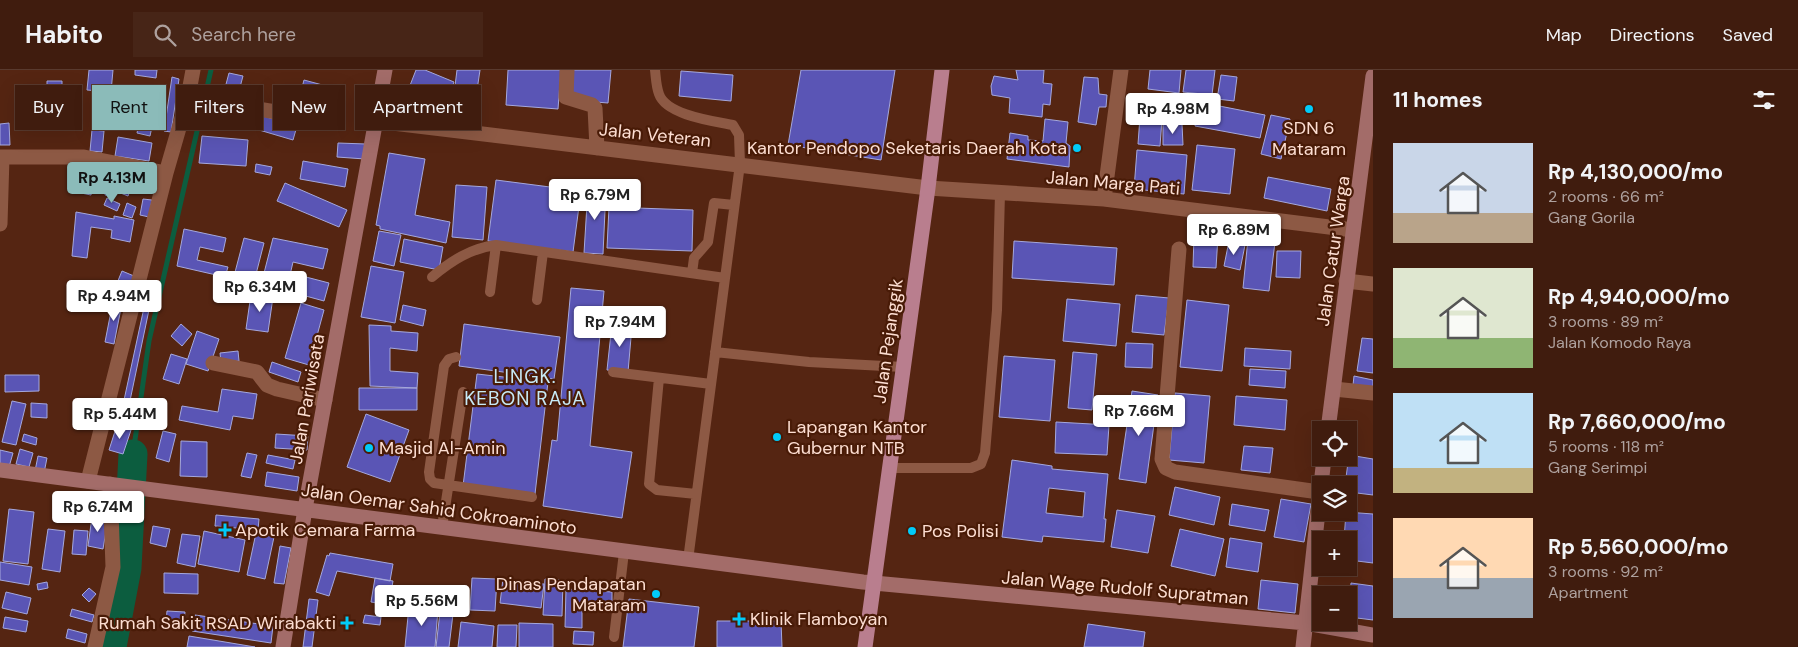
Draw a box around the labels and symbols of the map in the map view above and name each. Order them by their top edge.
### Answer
pin: Rp 4.98M [1121,92,1225,135]
marker: SDN 6 Mataram [1303,103,1315,115]
place label: SDN 6 Mataram [1272,116,1346,161]
street label: Jalan Veteran [598,117,712,153]
place label: Kantor Pendopo Seketaris Daerah Kota [747,136,1067,160]
marker: Kantor Pendopo Seketaris Daerah Kota [1071,142,1083,154]
pin: Rp 4.13M [60,162,164,204]
street label: Jalan Marga Pati [1045,165,1181,201]
street label: Jalan Catur Warga [1311,174,1355,328]
pin: Rp 6.79M [543,178,647,221]
pin: Rp 6.89M [1182,214,1286,256]
pin: Rp 6.34M [208,270,312,313]
street label: Jalan Pejanggik [867,277,909,405]
pin: Rp 4.94M [62,280,166,322]
pin: Rp 7.94M [568,306,672,348]
street label: Jalan Pariwisata [284,332,330,466]
district label: LINGK. KEBON RAJA [464,364,586,411]
pin: Rp 7.66M [1087,394,1191,437]
pin: Rp 5.44M [68,398,172,440]
place label: Lapangan Kantor Gubernur NTB [787,415,927,460]
marker: Lapangan Kantor Gubernur NTB [771,431,783,443]
place label: Masjid Al-Amin [379,436,506,460]
marker: Masjid Al-Amin [363,442,375,454]
street label: Jalan Oemar Sahid Cokroaminoto [300,478,578,540]
pin: Rp 6.74M [46,490,150,533]
place label: Apotik Cemara Farma [235,518,415,542]
place label: Pos Polisi [922,519,999,543]
marker: Apotik Cemara Farma [219,524,231,536]
marker: Pos Polisi [906,525,918,537]
street label: Jalan Wage Rudolf Supratman [1000,565,1250,611]
place label: Dinas Pendapatan Mataram [496,572,646,617]
pin: Rp 5.56M [370,584,474,627]
marker: Dinas Pendapatan Mataram [650,588,662,600]
place label: Klinik Flamboyan [750,607,888,631]
place label: Rumah Sakit RSAD Wirabakti [99,611,336,635]
marker: Klinik Flamboyan [732,612,746,626]
marker: Rumah Sakit RSAD Wirabakti [340,616,354,630]

